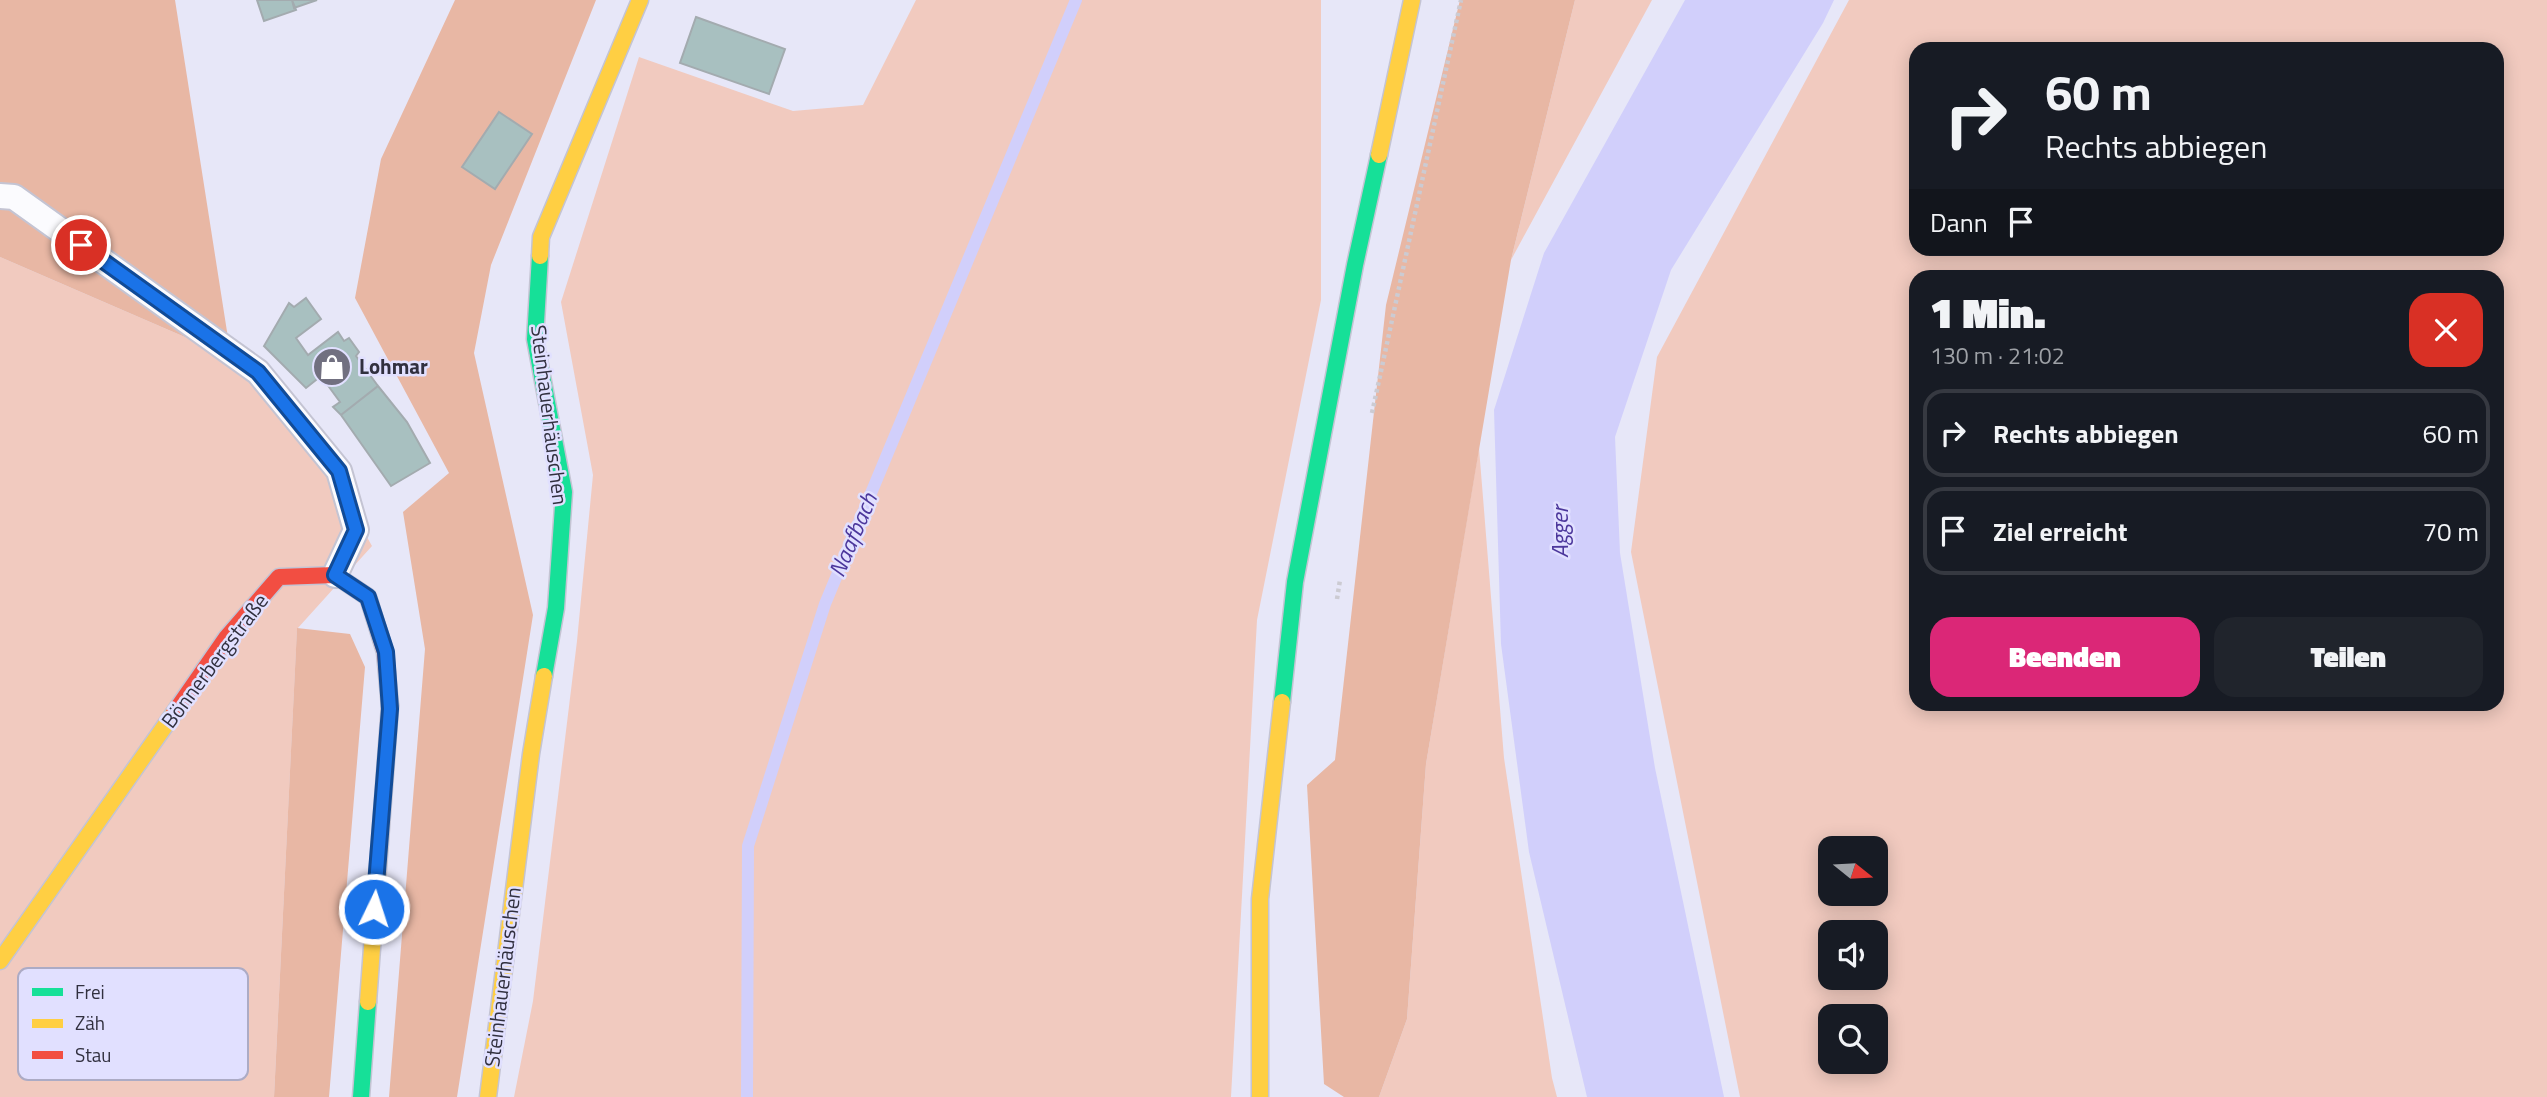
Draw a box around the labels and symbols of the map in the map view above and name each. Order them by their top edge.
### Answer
pin [51,215,111,275]
street label: Steinhauerhäuschen [523,323,577,507]
shop icon: Lohmar [311,346,353,388]
place label: Lohmar [359,350,428,382]
water label: Naafbach [819,487,886,582]
water label: Agger [1542,503,1577,558]
street label: Bönnerbergstraße [153,586,276,735]
north arrow [1818,836,1888,906]
position arrow [337,872,411,946]
street label: Steinhauerhäuschen [475,885,529,1069]
legend [18,968,248,1080]
text: Frei [75,977,105,1006]
text: Zäh [75,1008,105,1037]
text: Stau [75,1040,111,1069]

